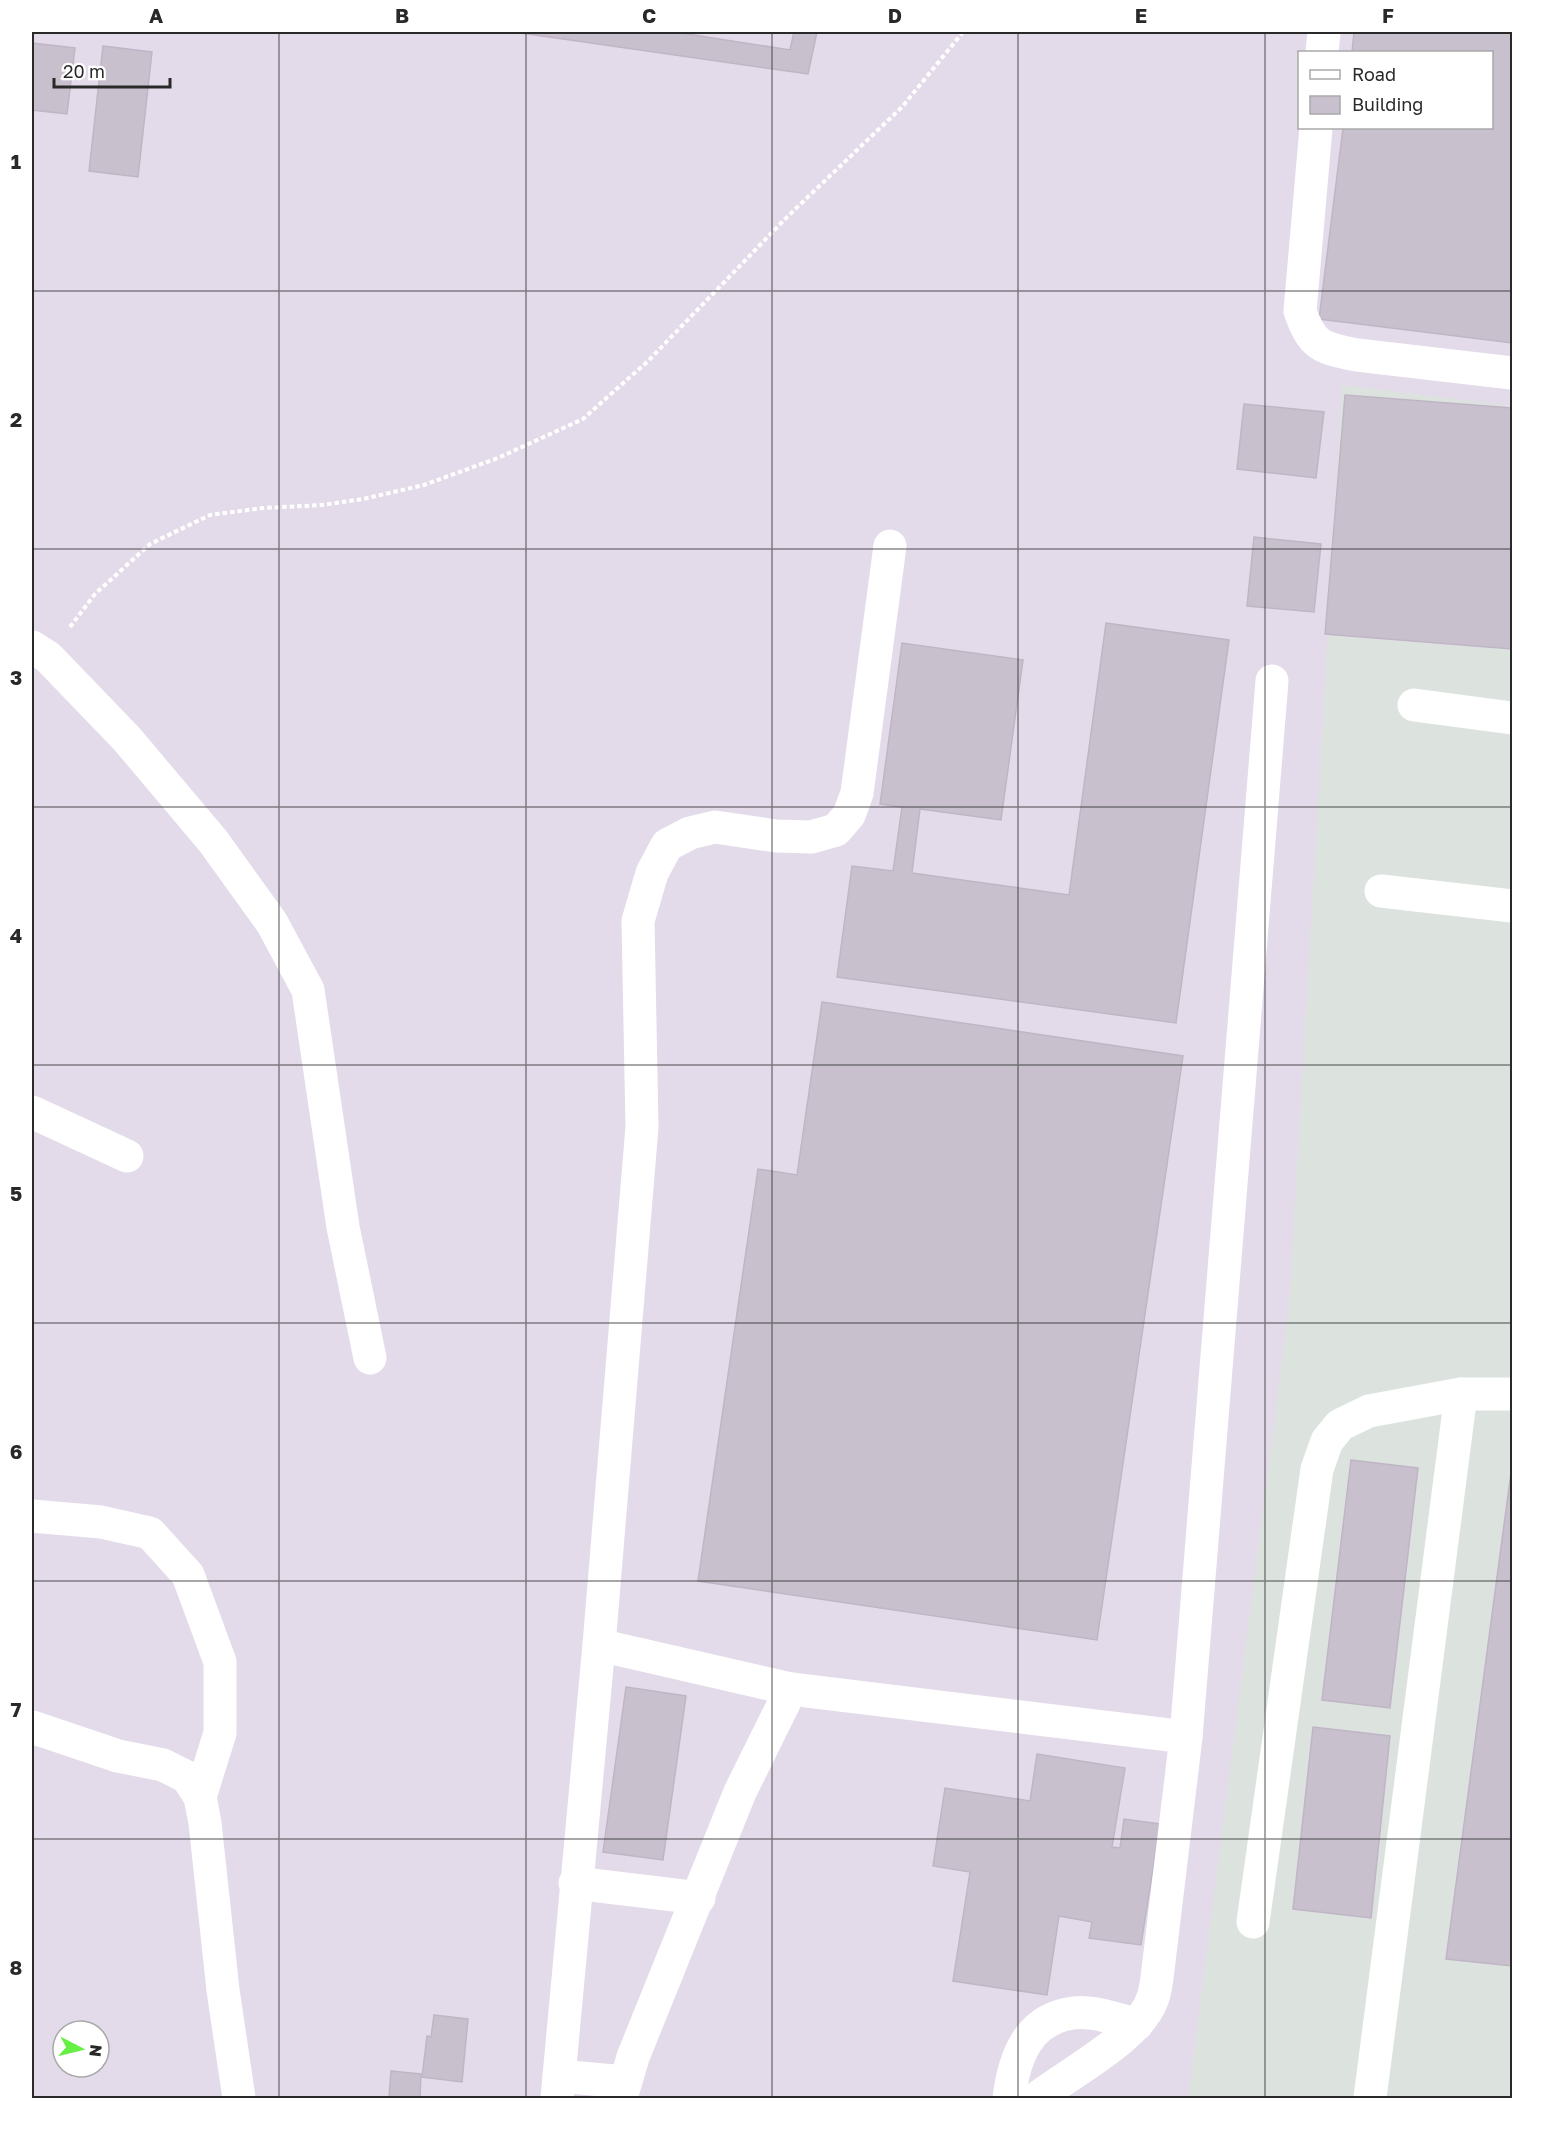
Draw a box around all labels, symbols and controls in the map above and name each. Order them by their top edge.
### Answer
text: A [149,3,163,27]
text: B [395,3,409,27]
text: C [642,3,656,27]
text: D [888,3,902,27]
text: E [1135,3,1147,27]
text: F [1382,3,1394,27]
scale bar [54,51,170,89]
legend [1298,51,1493,129]
text: 20 m [63,60,105,82]
text: Road [1352,63,1396,85]
text: Building [1352,93,1423,115]
text: 1 [11,149,21,173]
text: 2 [10,407,22,431]
text: 3 [10,665,22,689]
text: 4 [10,923,22,947]
text: 5 [10,1181,22,1205]
text: 6 [10,1439,22,1463]
text: 7 [11,1697,22,1721]
text: 8 [10,1955,22,1979]
north arrow [51,2019,111,2079]
text: N [85,2044,107,2058]

